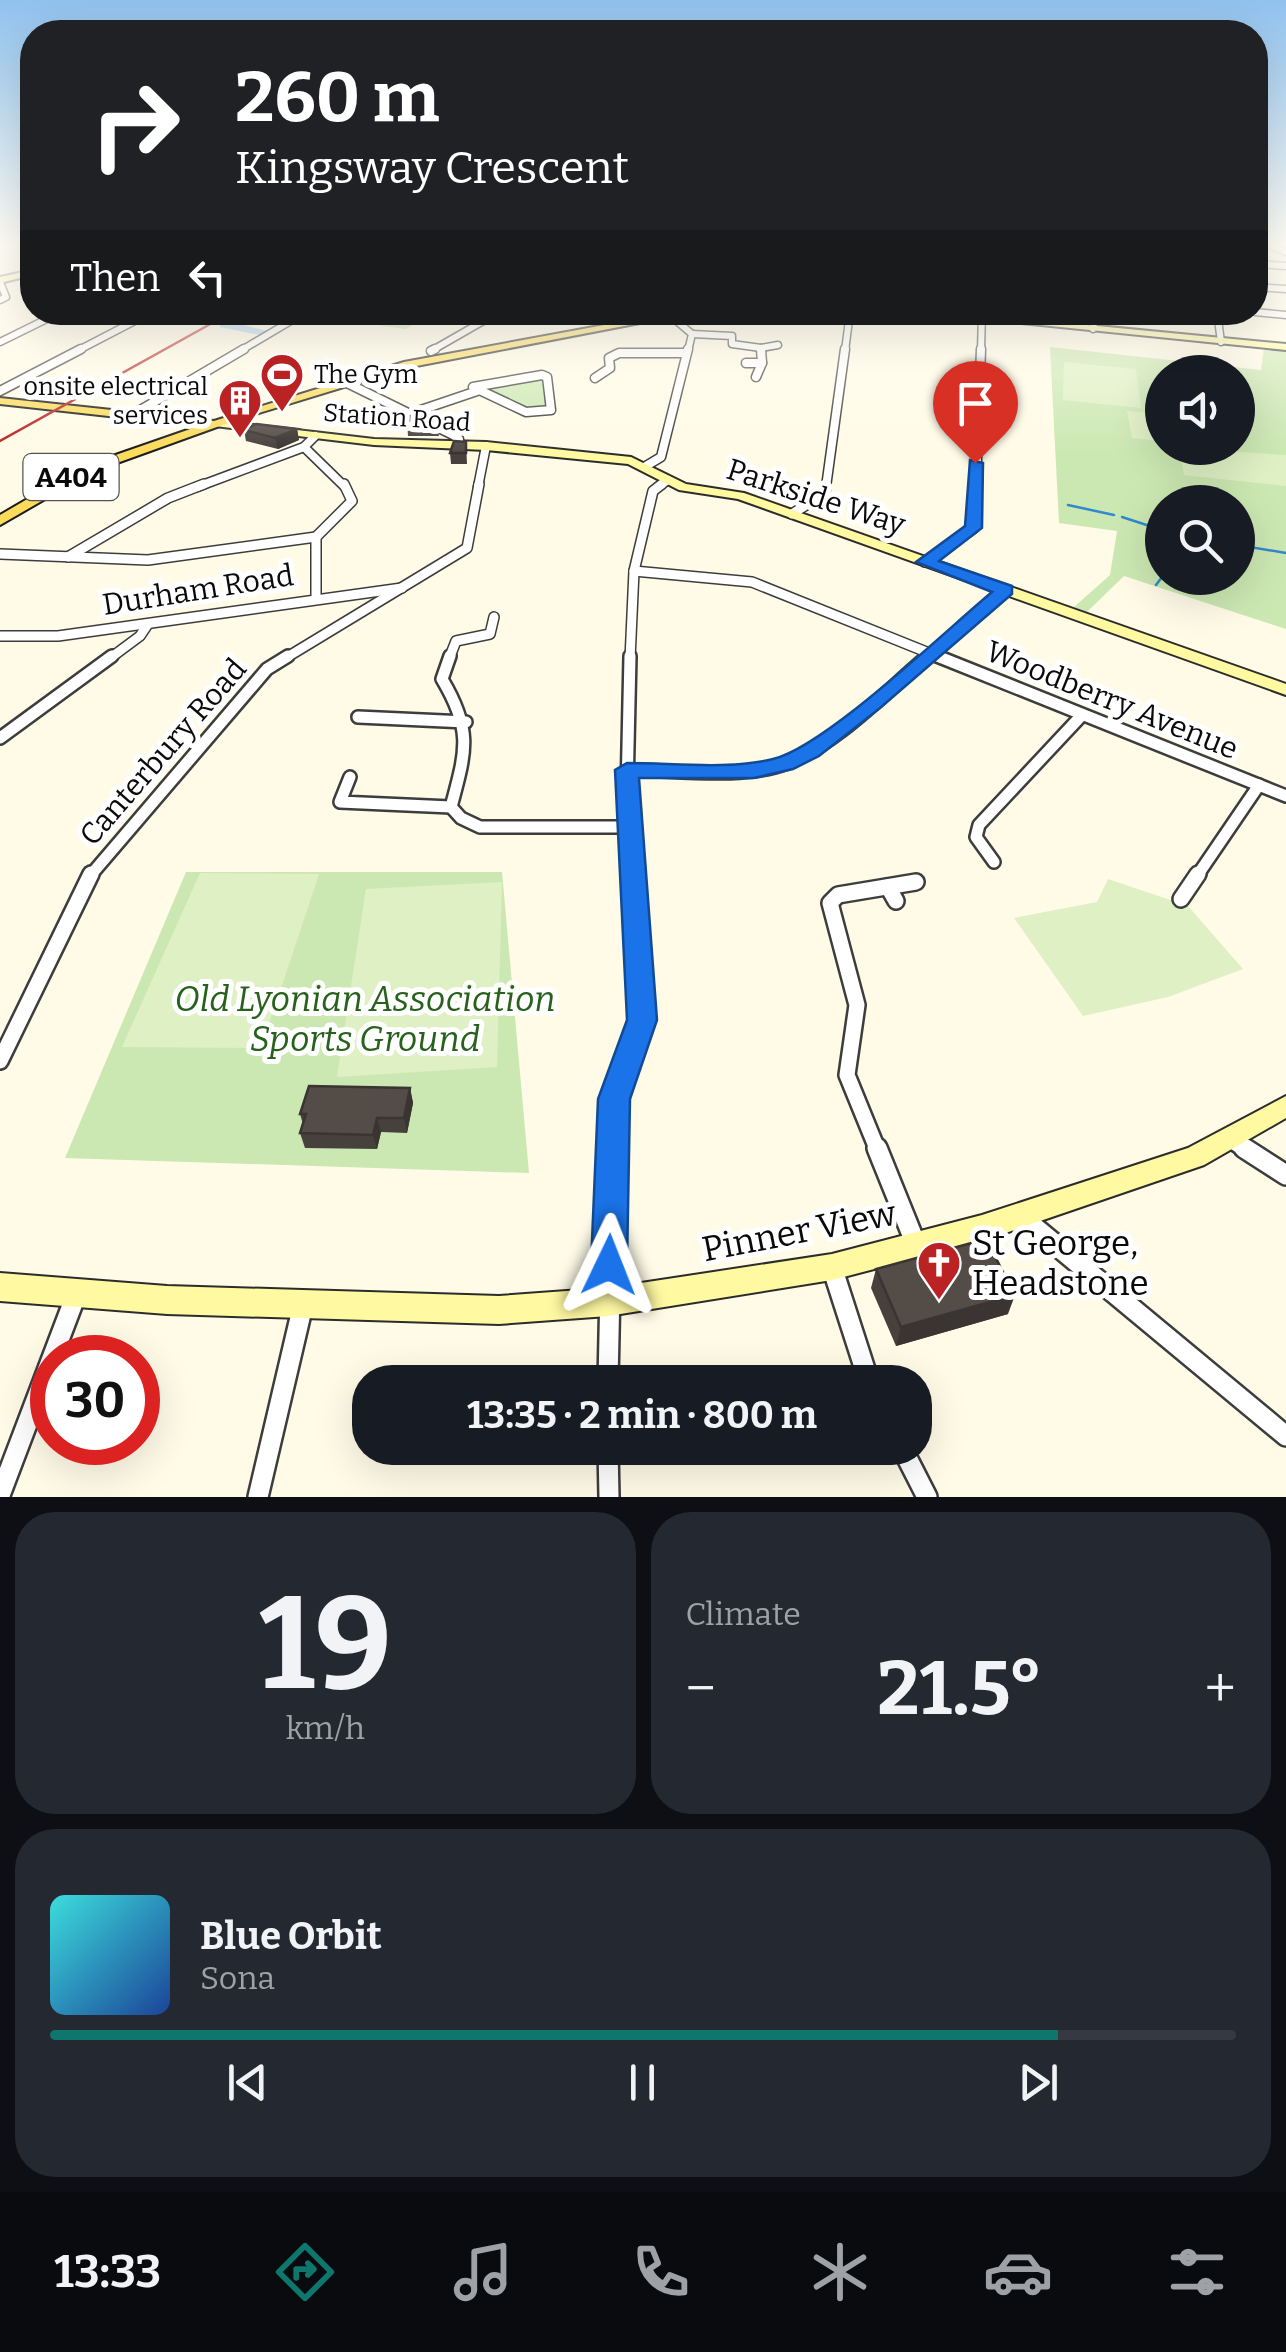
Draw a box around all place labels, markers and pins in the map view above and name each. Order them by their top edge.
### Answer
sports icon: The Gym [259,352,305,413]
place label: The Gym [314,360,418,390]
pin [933,361,1018,464]
place label: onsite electrical services [24,372,208,431]
building icon: onsite electrical services [217,378,263,439]
place label: St George, Headstone [972,1222,1149,1304]
church icon: St George, Headstone [916,1240,962,1301]

